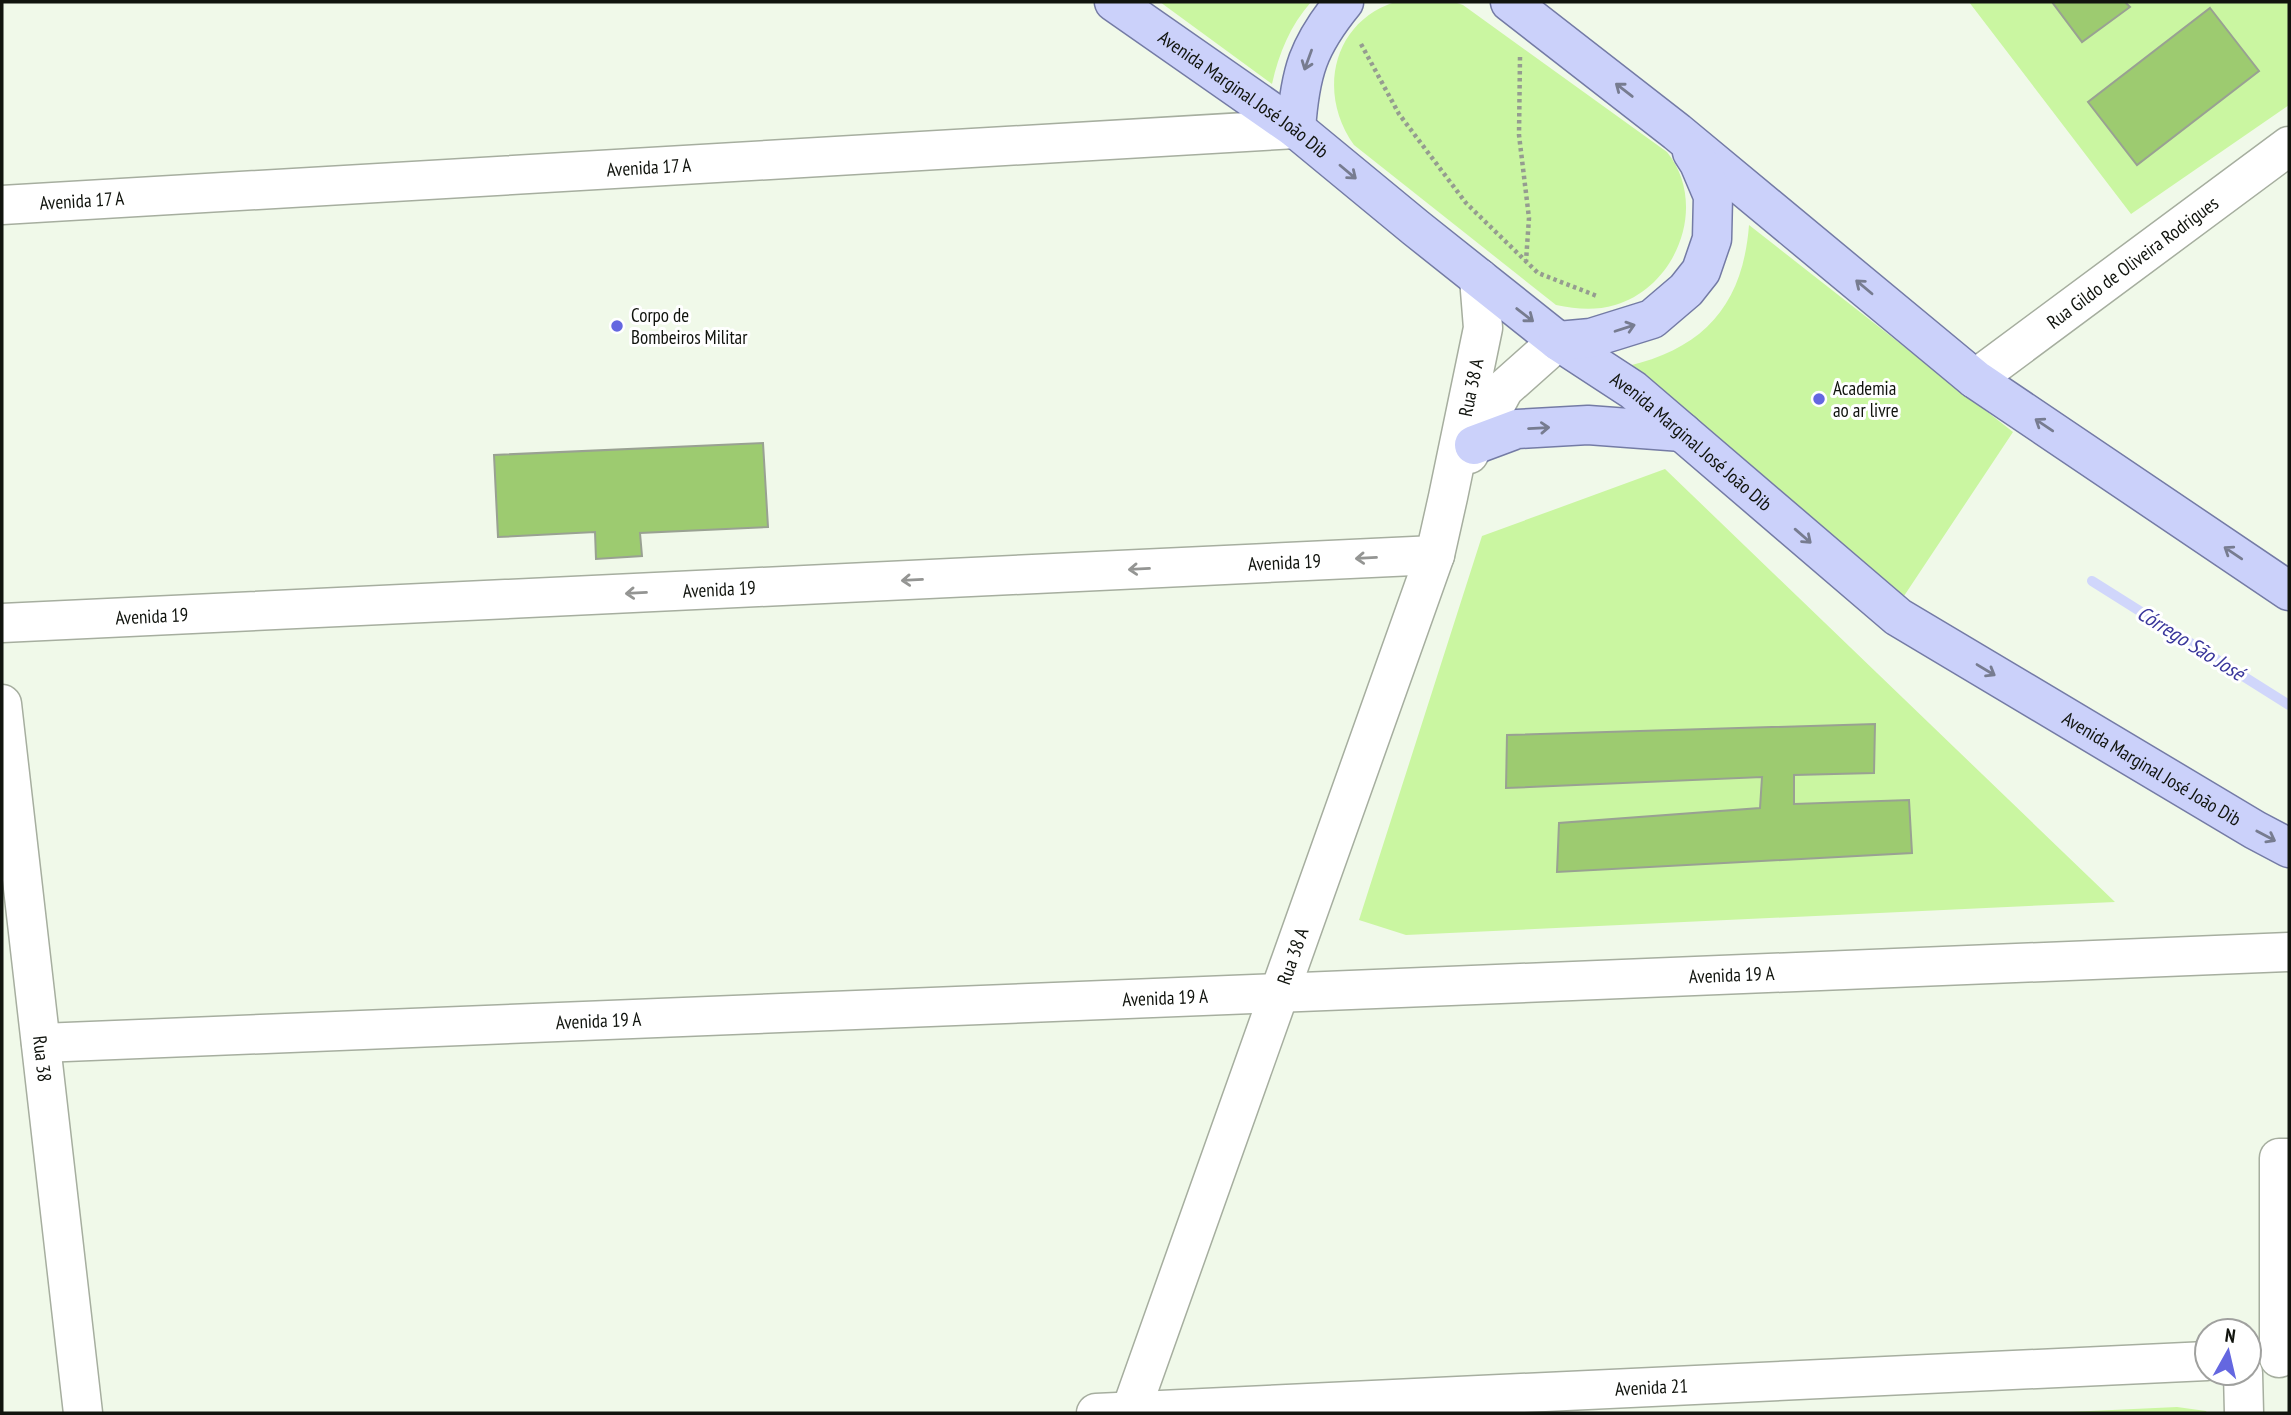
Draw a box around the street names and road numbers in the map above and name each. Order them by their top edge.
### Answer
street label: Avenida Marginal José João Dib [1154,25,1334,163]
street label: Avenida 17 A [606,153,692,181]
street label: Avenida 17 A [39,186,125,215]
street label: Rua Gildo de Oliveira Rodrigues [2042,191,2223,334]
street label: Rua 38 A [1453,356,1488,419]
street label: Avenida Marginal José João Dib [1606,367,1777,516]
street label: Avenida 19 [1247,548,1322,576]
street label: Avenida 19 [682,575,756,603]
street label: Avenida 19 [115,602,189,630]
street label: Avenida Marginal José João Dib [2058,706,2245,831]
street label: Rua 38 A [1271,924,1314,988]
street label: Avenida 19 A [1688,961,1775,988]
street label: Avenida 19 A [1122,984,1208,1011]
street label: Avenida 19 A [555,1007,642,1034]
street label: Rua 38 [28,1034,57,1083]
street label: Avenida 21 [1614,1373,1688,1401]

